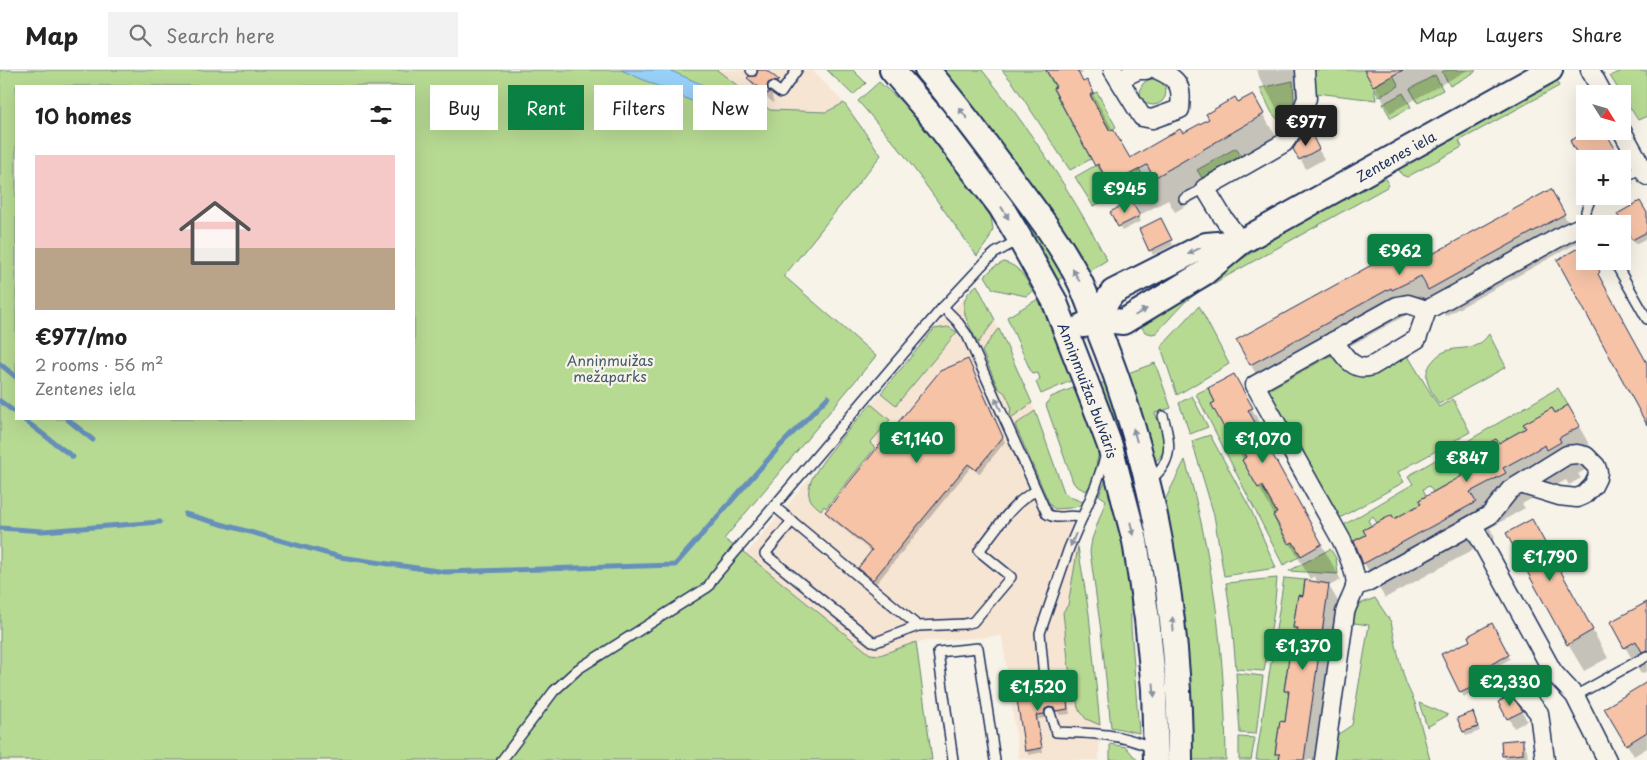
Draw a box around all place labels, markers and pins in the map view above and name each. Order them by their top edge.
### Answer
pin: €977 [1276,104,1336,147]
pin: €945 [1095,172,1155,214]
pin: €962 [1370,234,1430,276]
pin: €1,140 [876,422,958,464]
pin: €1,070 [1222,422,1304,464]
pin: €847 [1437,440,1497,483]
pin: €1,790 [1509,540,1591,582]
pin: €1,370 [1262,628,1344,671]
pin: €2,330 [1469,664,1551,707]
pin: €1,520 [997,670,1079,712]

